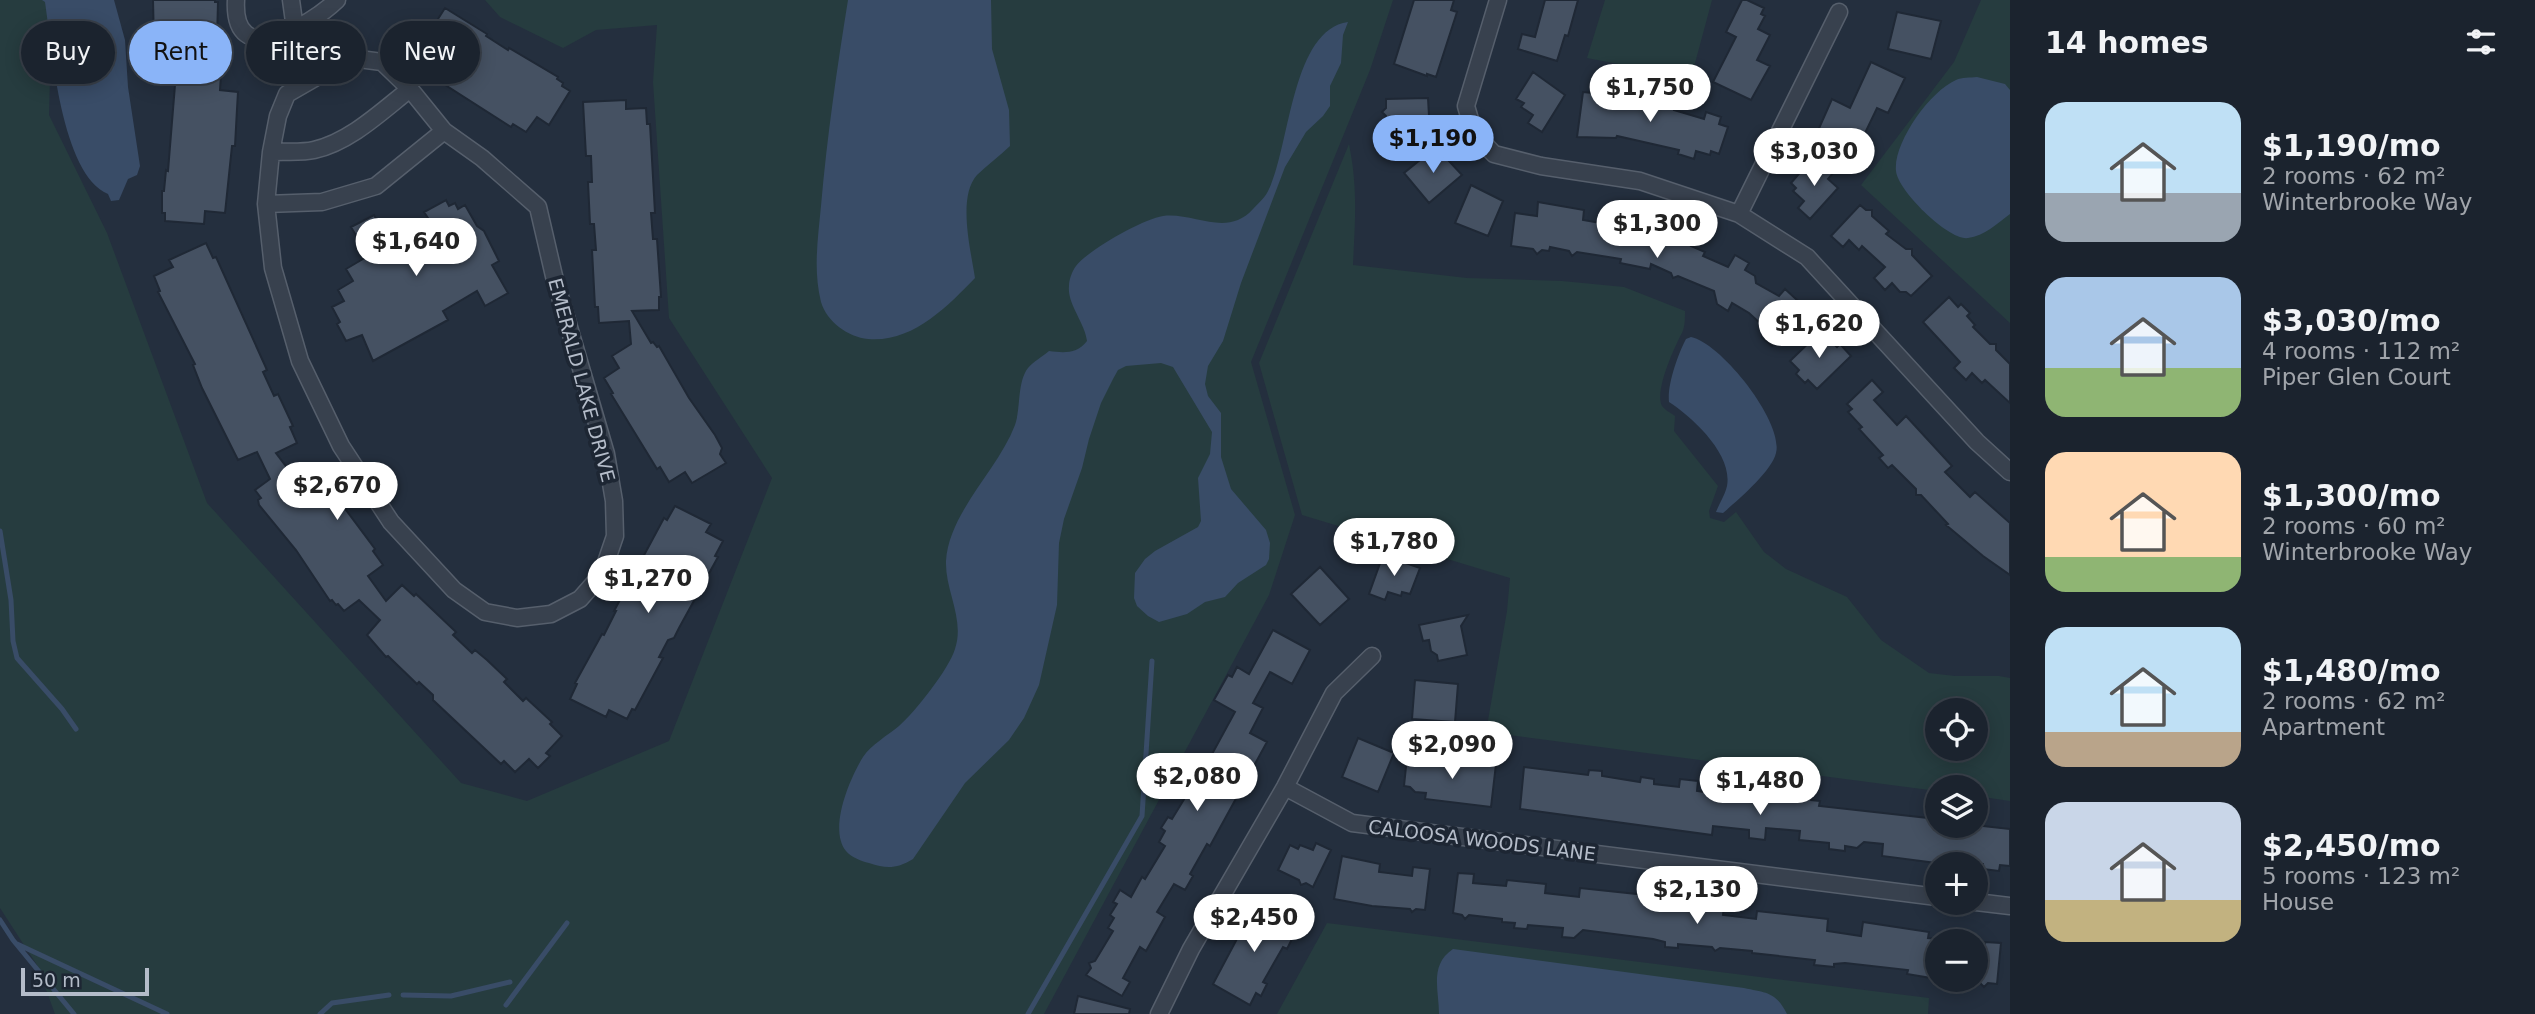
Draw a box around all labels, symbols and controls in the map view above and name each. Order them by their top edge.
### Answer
chip: Buy [21,21,115,84]
chip: Rent [129,21,232,84]
chip: Filters [246,21,366,84]
chip: New [380,21,480,84]
icon: filters [2462,23,2500,61]
text: 14 homes [2045,25,2209,60]
pin: $1,750 [1593,64,1707,124]
text: $1,750 [1606,74,1694,100]
pin: $1,190 [1376,116,1490,175]
text: $1,190 [1389,125,1477,151]
pin: $3,030 [1757,128,1871,188]
text: $1,190/mo [2262,128,2441,163]
icon: home [2101,130,2185,214]
text: $3,030 [1770,138,1858,164]
text: 2 rooms · 62 m² [2262,163,2446,189]
text: Winterbrooke Way [2262,189,2472,215]
pin: $1,300 [1600,201,1714,260]
text: $1,300 [1613,210,1701,236]
pin: $1,640 [359,218,473,278]
text: $1,640 [372,228,460,254]
street label: EMERALD LAKE DRIVE [544,276,620,484]
pin: $1,620 [1762,300,1876,360]
text: $3,030/mo [2262,303,2441,338]
icon: home [2101,305,2185,389]
text: $1,620 [1775,310,1863,336]
text: 4 rooms · 112 m² [2262,338,2460,364]
text: Piper Glen Court [2262,364,2451,390]
pin: $2,670 [280,462,394,522]
text: $2,670 [293,472,381,498]
text: $1,300/mo [2262,478,2441,513]
icon: home [2101,480,2185,564]
text: 2 rooms · 60 m² [2262,513,2446,539]
pin: $1,780 [1337,518,1451,578]
text: $1,780 [1350,528,1438,554]
text: Winterbrooke Way [2262,539,2472,565]
pin: $1,270 [591,556,705,615]
text: $1,270 [604,565,692,591]
text: $1,480/mo [2262,653,2441,688]
icon: home [2101,655,2185,739]
text: 2 rooms · 62 m² [2262,688,2446,714]
map controls [1925,698,1988,992]
button: locate [1925,698,1988,761]
text: Apartment [2262,714,2385,740]
pin: $2,090 [1395,722,1509,781]
text: $2,090 [1408,731,1496,757]
pin: $2,080 [1140,754,1254,813]
pin: $1,480 [1703,758,1817,817]
text: $2,080 [1153,763,1241,789]
text: $1,480 [1716,767,1804,793]
button: layers [1925,775,1988,838]
street label: CALOOSA WOODS LANE [1367,815,1597,865]
text: $2,450/mo [2262,828,2441,863]
icon: home [2101,830,2185,914]
button: + [1925,852,1988,915]
text: 5 rooms · 123 m² [2262,863,2460,889]
pin: $2,130 [1640,866,1754,926]
text: $2,130 [1653,876,1741,902]
text: House [2262,889,2334,915]
pin: $2,450 [1197,894,1311,954]
text: $2,450 [1210,904,1298,930]
button: − [1925,929,1988,992]
scale bar [21,965,149,997]
text: 50 m [32,969,81,991]

